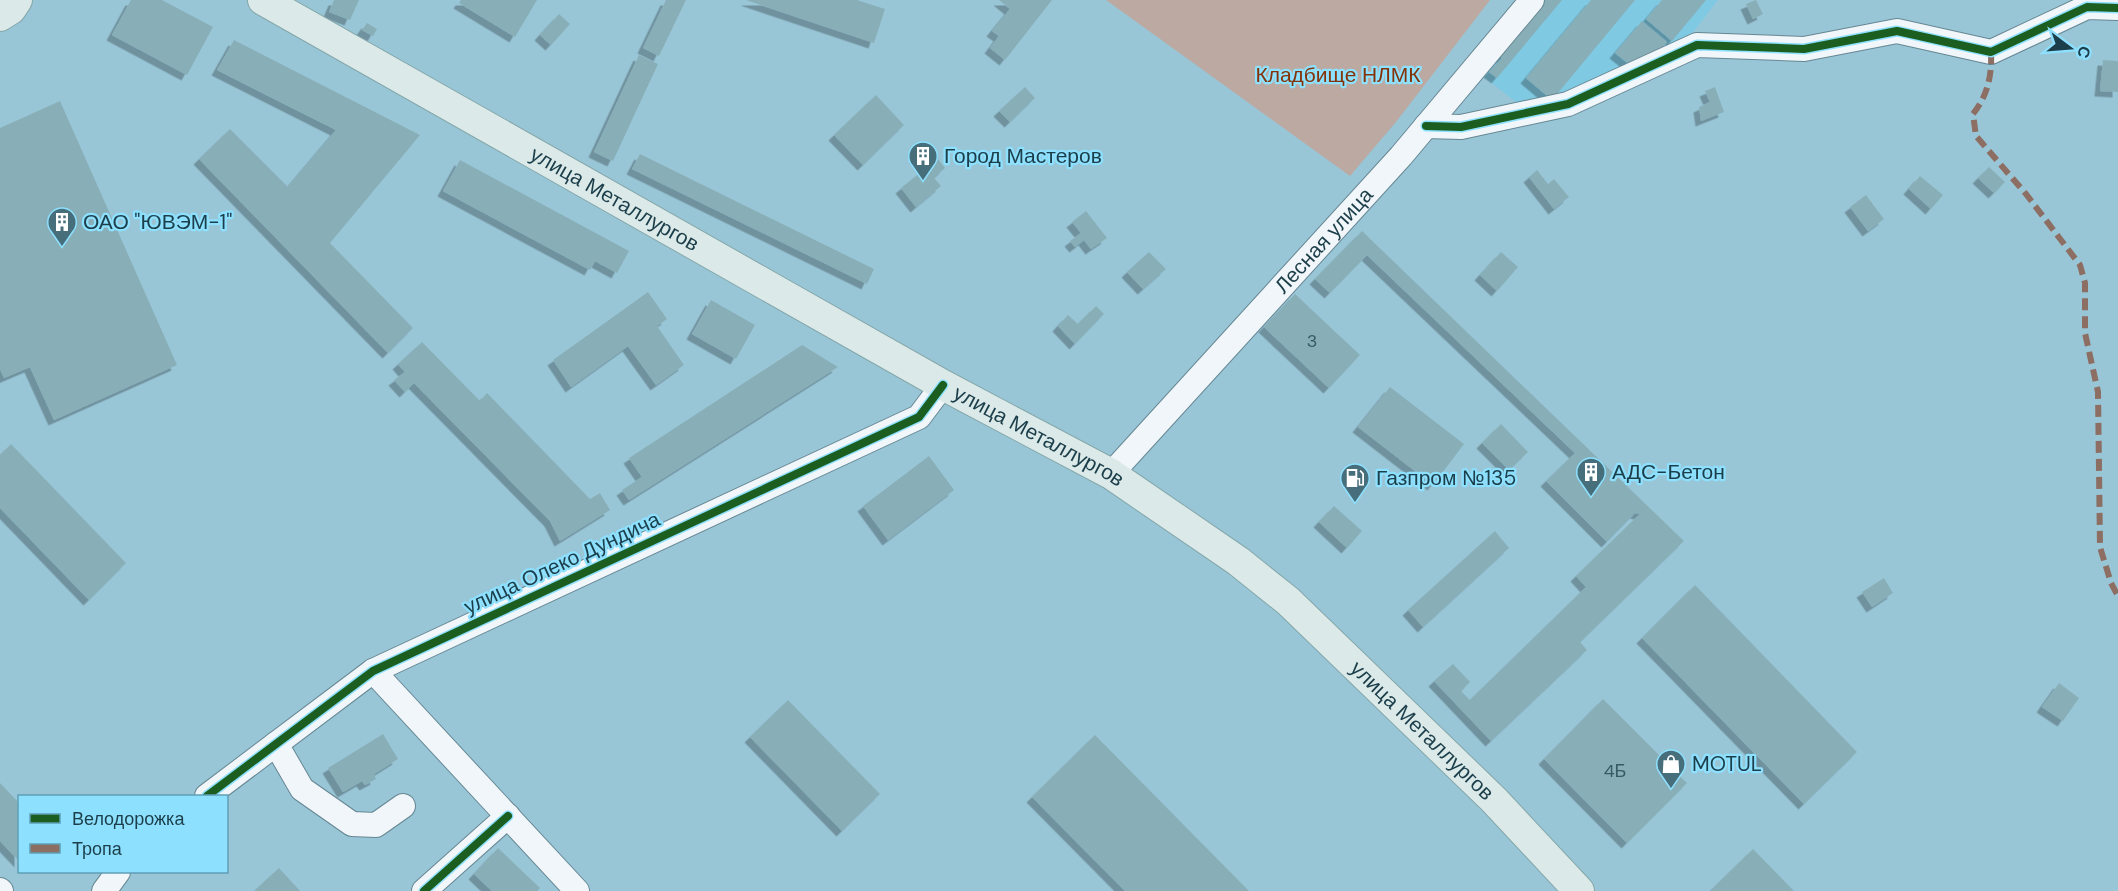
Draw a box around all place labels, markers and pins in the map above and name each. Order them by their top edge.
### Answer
building icon: Город Мастеров [907,140,939,182]
place label: Город Мастеров [944,142,1102,170]
building icon: ОАО "ЮВЭМ-1" [46,206,78,248]
place label: ОАО "ЮВЭМ-1" [83,208,232,236]
building icon: АДС-Бетон [1575,456,1607,498]
place label: АДС-Бетон [1612,458,1725,486]
fuel station icon: Газпром №135 [1339,462,1371,504]
place label: Газпром №135 [1376,464,1516,492]
shop icon: MOTUL [1655,748,1687,790]
place label: MOTUL [1692,750,1762,778]

